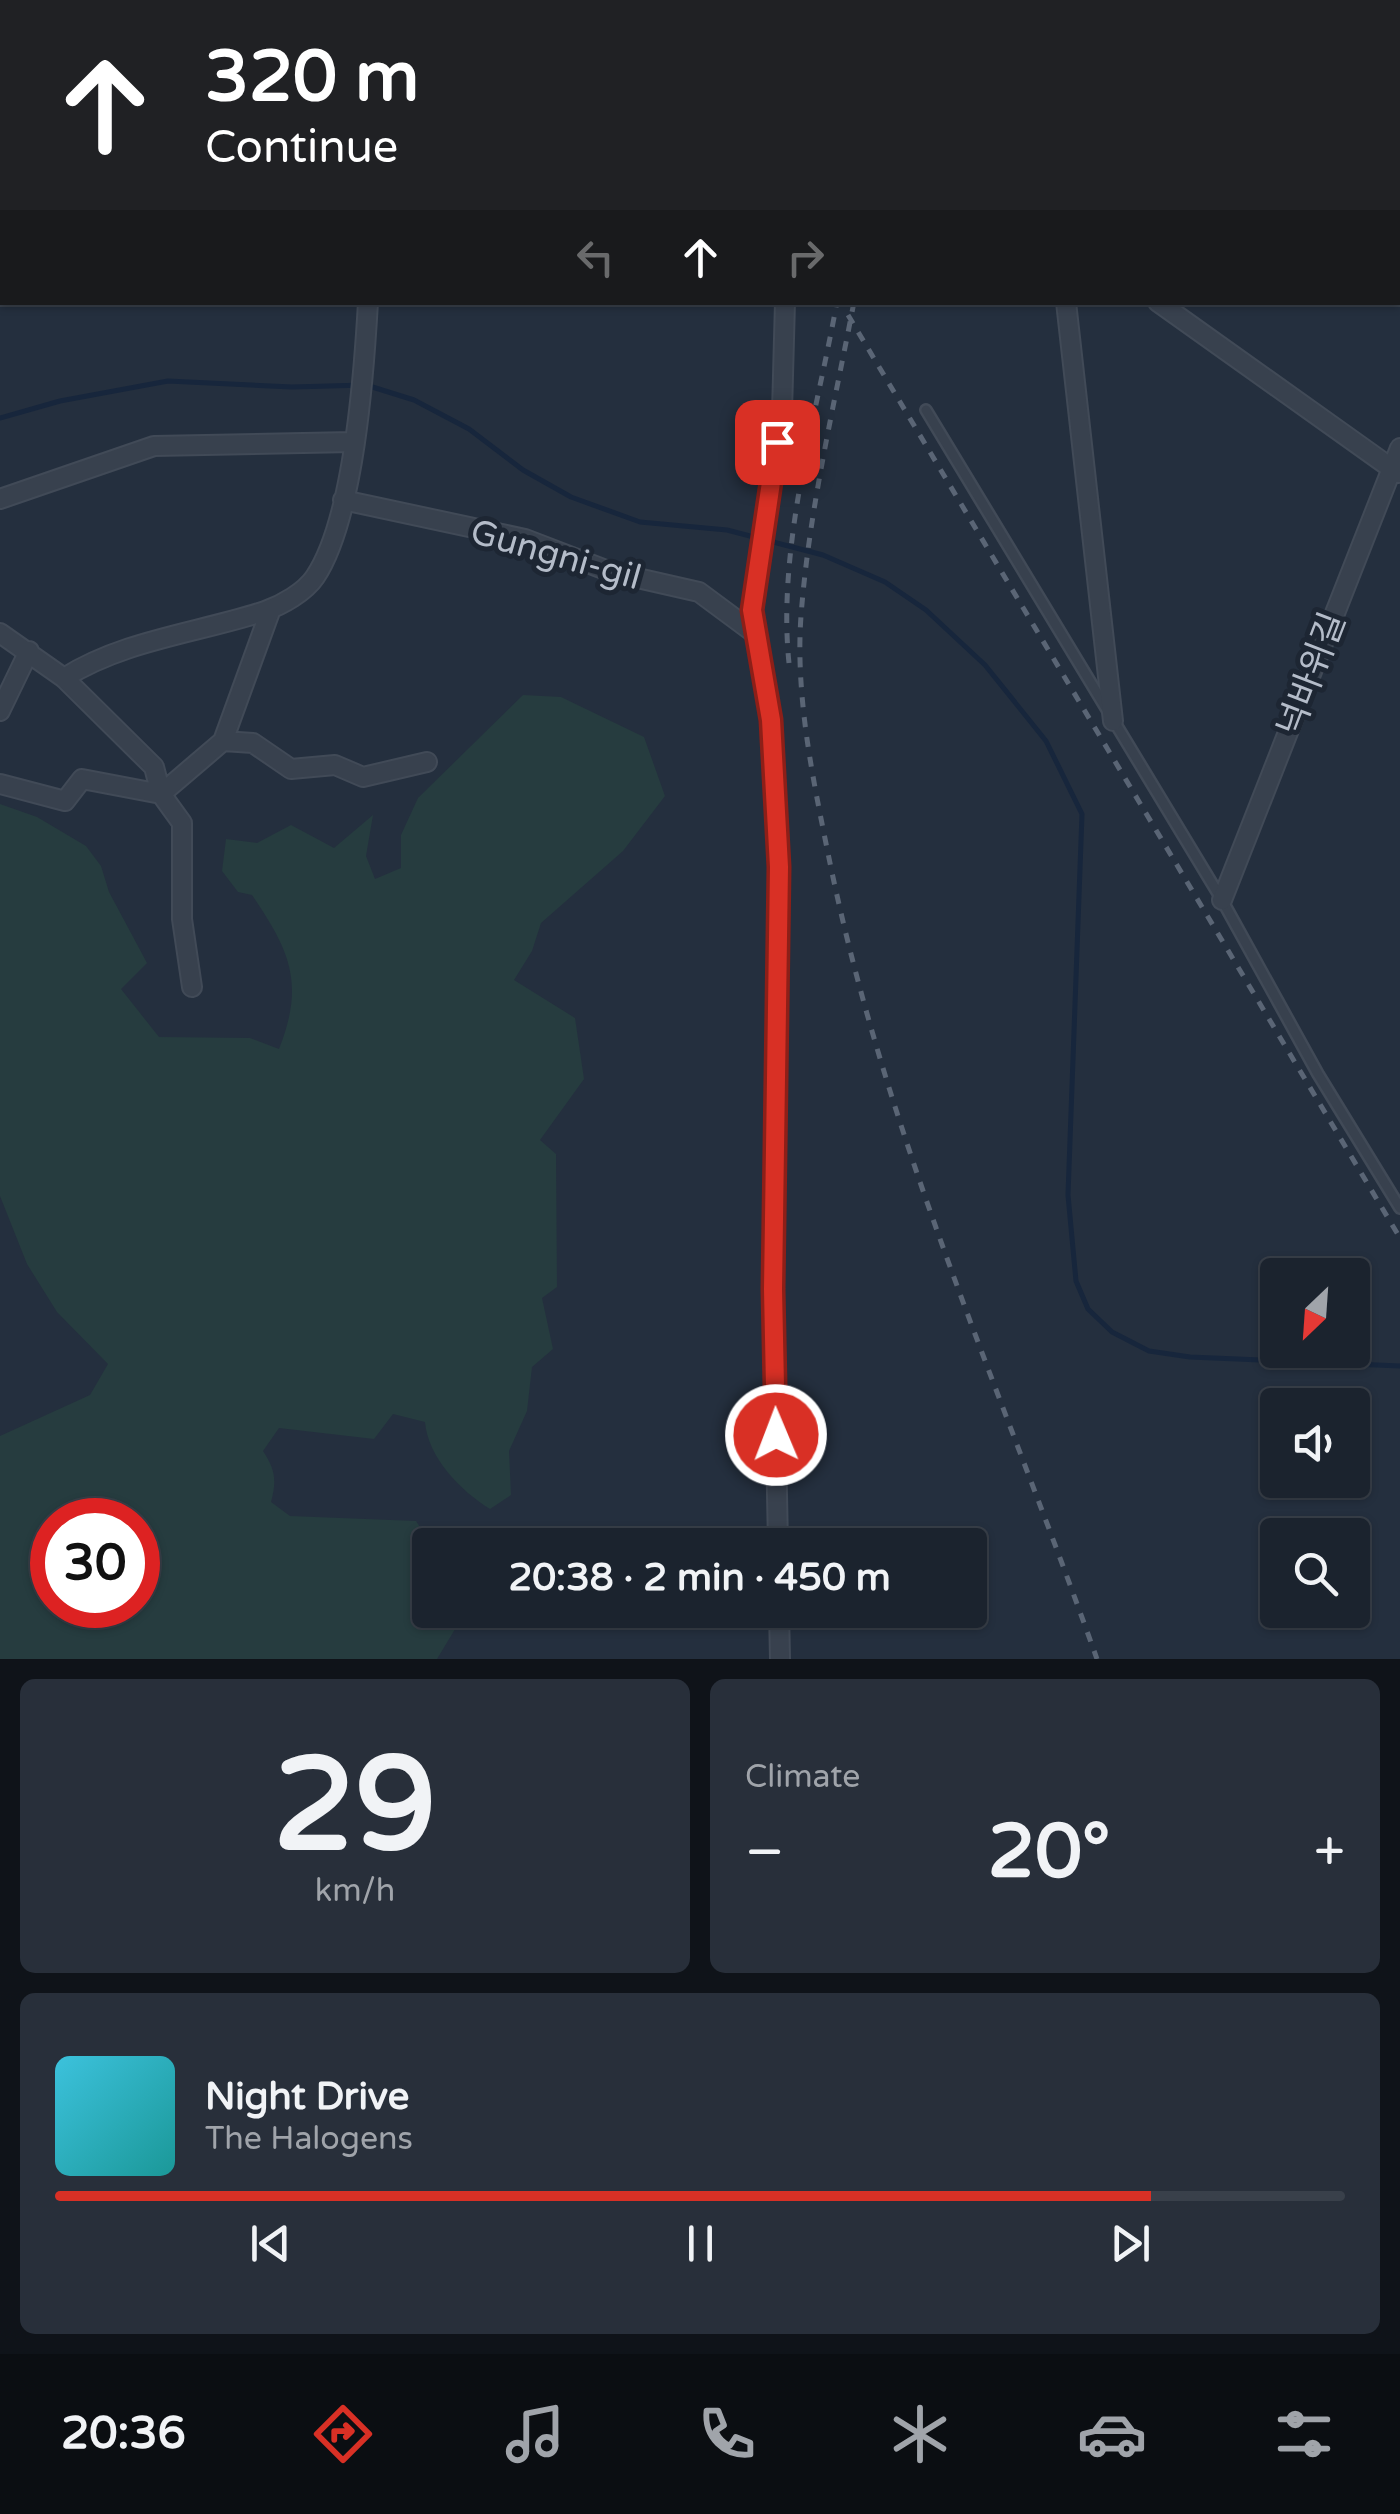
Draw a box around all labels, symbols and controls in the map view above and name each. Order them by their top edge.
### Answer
text: 320 m [205,36,419,120]
icon: ahead [40,40,170,170]
text: Continue [205,121,398,175]
icon: left [568,230,623,285]
icon: ahead [673,230,728,285]
icon: right [778,230,833,285]
pin [735,400,820,485]
icon: arrive [750,415,805,470]
street label: Gungni-gil [466,511,646,599]
street label: 넉바위길 [1269,607,1355,742]
north arrow [1260,1258,1370,1368]
map controls [1260,1258,1370,1628]
position arrow [724,1383,828,1487]
button: sound [1260,1388,1370,1498]
speed limit sign: 30 [30,1498,160,1628]
button: search [1260,1518,1370,1628]
text: 20:38 · 2 min · 450 m [508,1555,891,1601]
text: 29 [273,1729,437,1885]
text: Climate [745,1758,860,1796]
text: 20° [988,1807,1110,1897]
text: − [745,1820,784,1886]
text: + [1314,1820,1345,1886]
text: km/h [315,1872,395,1910]
text: Night Drive [205,2074,409,2120]
text: The Halogens [205,2120,413,2158]
icon: previous [243,2216,298,2271]
icon: pause [673,2216,728,2271]
icon: next [1103,2216,1158,2271]
icon: directions [308,2399,378,2469]
icon: music [500,2399,570,2469]
icon: phone [692,2399,762,2469]
icon: climate [885,2399,955,2469]
icon: car [1077,2399,1147,2469]
icon: filters [1269,2399,1339,2469]
text: 20:36 [61,2407,186,2461]

